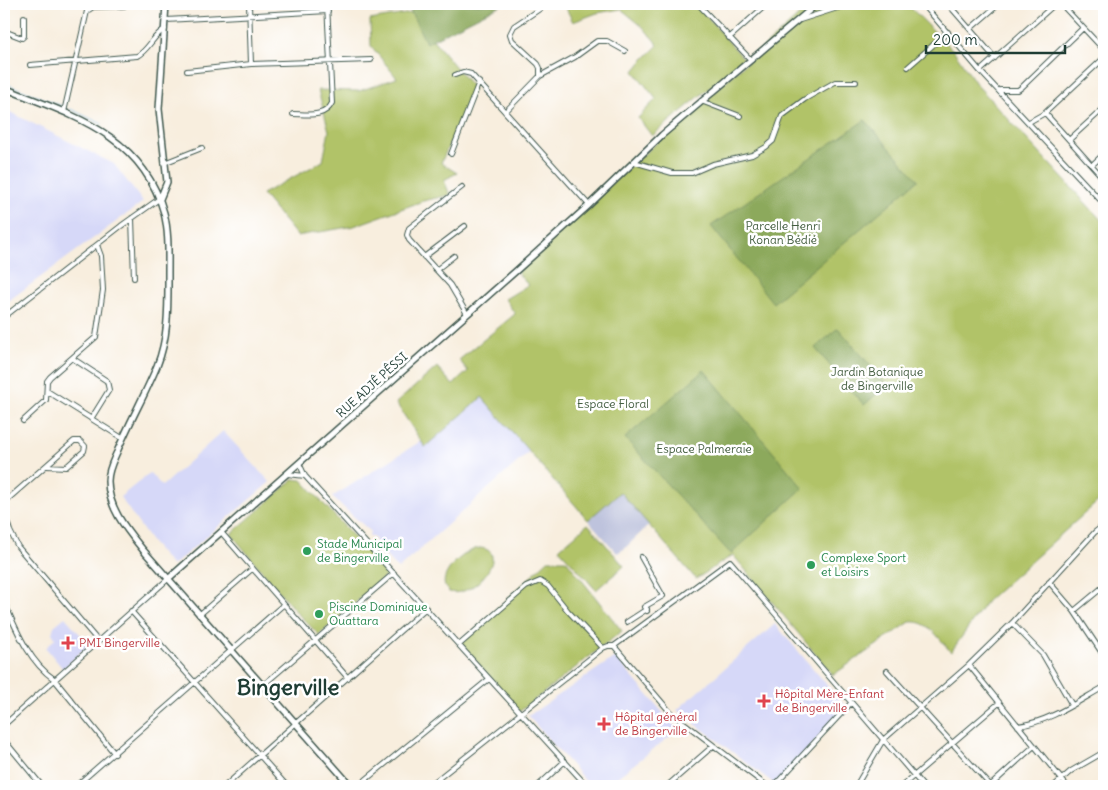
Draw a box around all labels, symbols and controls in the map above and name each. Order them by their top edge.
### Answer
scale bar [926,22,1064,54]
text: 200 m [933,30,978,49]
park label: Parcelle Henri Konan Bédié [745,218,821,247]
street label: RUE ADJÊ PÊSSI [333,349,410,420]
park label: Jardin Botanique de Bingerville [831,364,923,393]
park label: Espace Floral [577,396,649,411]
park label: Espace Palmeraie [656,441,752,456]
place label: Stade Municipal de Bingerville [317,536,402,565]
marker: Stade Municipal de Bingerville [301,545,313,557]
place label: Complexe Sport et Loisirs [821,550,906,579]
marker: Complexe Sport et Loisirs [805,559,817,571]
place label: Piscine Dominique Ouattara [329,599,428,628]
marker: Piscine Dominique Ouattara [313,608,325,620]
place label: PMI Bingerville [79,635,160,650]
marker: PMI Bingerville [61,636,75,650]
district label: Bingerville [237,673,339,701]
place label: Hôpital Mère-Enfant de Bingerville [775,686,884,715]
marker: Hôpital Mère-Enfant de Bingerville [757,694,771,708]
place label: Hôpital général de Bingerville [615,709,697,738]
marker: Hôpital général de Bingerville [597,717,611,731]

